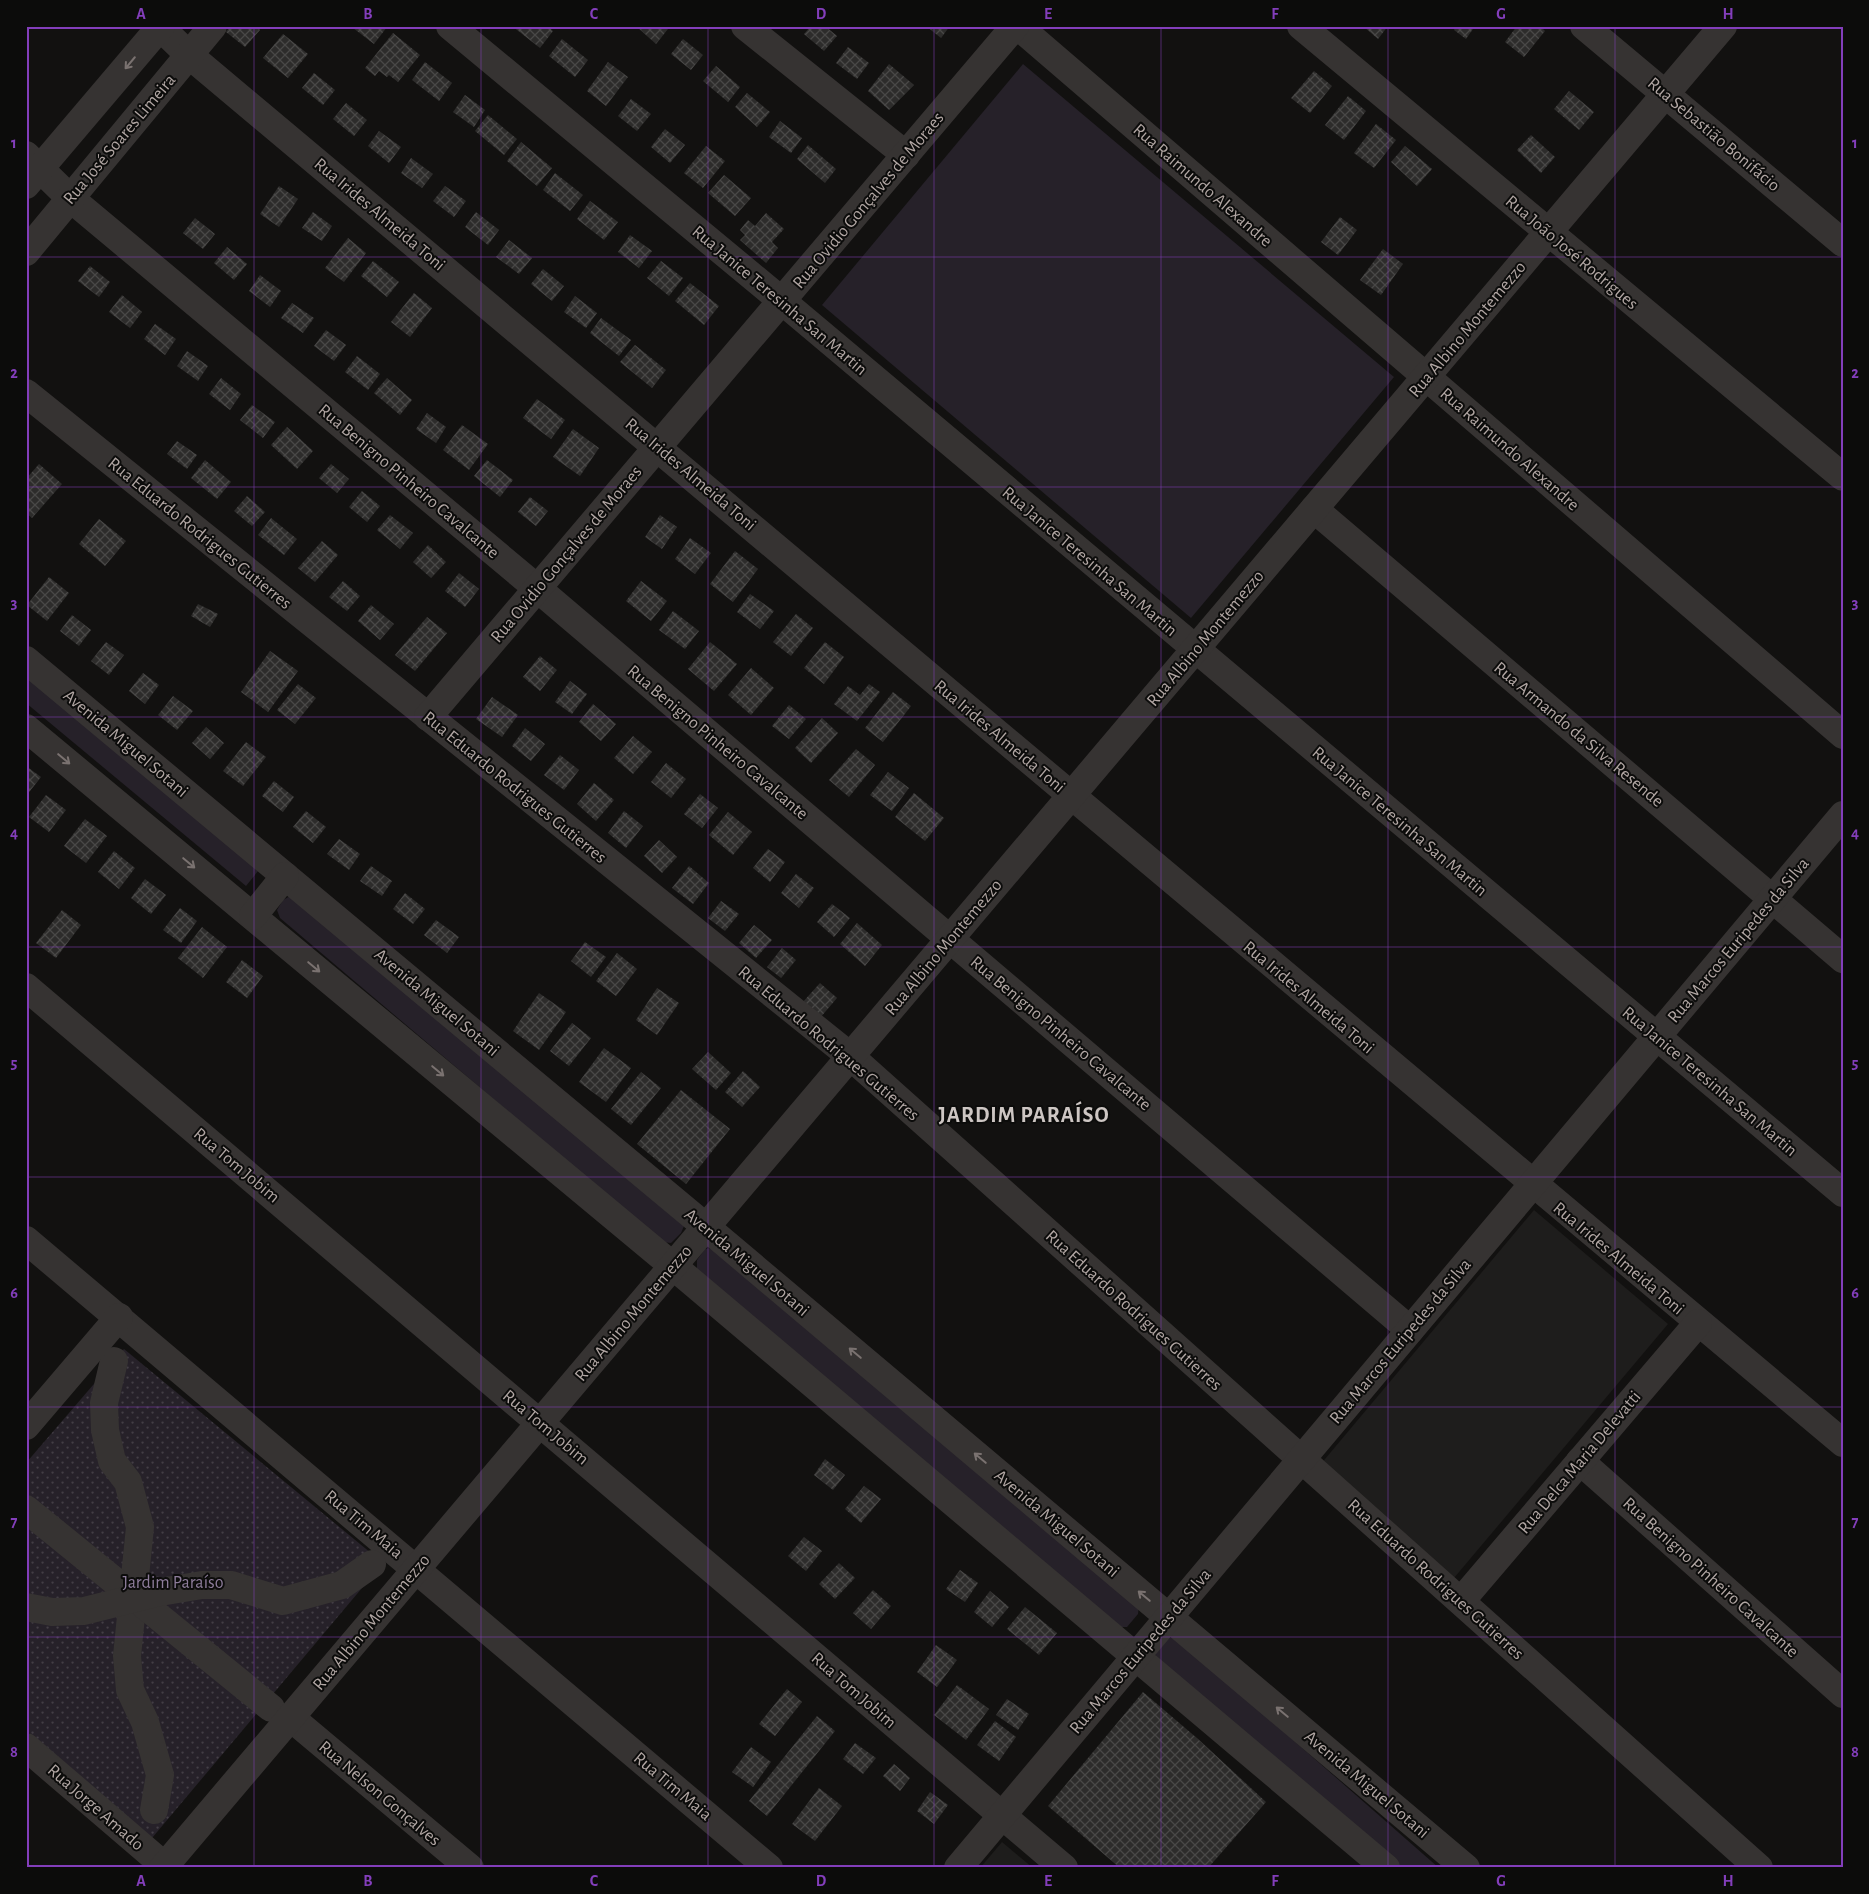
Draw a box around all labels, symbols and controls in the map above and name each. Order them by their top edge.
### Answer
text: A [136,6,146,22]
text: B [363,6,373,22]
text: C [590,6,599,22]
text: D [816,6,827,22]
text: E [1044,6,1052,22]
text: F [1271,6,1279,22]
text: G [1496,6,1506,22]
text: H [1722,6,1734,22]
one-way arrow [124,57,136,70]
street label: Rua José Soares Limeira [60,71,179,208]
street label: Rua Sebastião Bonifácio [1644,74,1783,195]
street label: Rua Ovidio Gonçalves de Moraes [790,109,948,292]
street label: Rua Raimundo Alexandre [1129,121,1275,251]
text: 1 [11,135,17,151]
text: 1 [1852,135,1858,151]
street label: Rua Irides Almeida Toni [311,155,448,275]
street label: Rua João José Rodrigues [1502,192,1641,313]
street label: Rua Janice Teresinha San Martin [688,222,870,379]
street label: Rua Albino Montemezzo [1406,258,1530,401]
text: 2 [10,365,18,381]
text: 2 [1851,365,1859,381]
street label: Rua Raimundo Alexandre [1436,385,1582,515]
street label: Rua Benigno Pinheiro Cavalcante [315,401,502,562]
street label: Rua Irides Almeida Toni [622,415,759,535]
street label: Rua Eduardo Rodrigues Gutierres [104,454,294,613]
street label: Rua Ovidio Gonçalves de Moraes [488,463,646,646]
street label: Rua Janice Teresinha San Martin [998,483,1180,640]
street label: Rua Albino Montemezzo [1144,567,1268,710]
text: 3 [11,595,18,611]
text: 3 [1852,595,1859,611]
street label: Rua Armando da Silva Resende [1490,659,1667,811]
street label: Rua Benigno Pinheiro Cavalcante [624,662,811,823]
street label: Rua Irides Almeida Toni [931,677,1068,797]
street label: Avenida Miguel Sotani [60,687,191,801]
street label: Rua Eduardo Rodrigues Gutierres [419,708,609,867]
street label: Rua Janice Teresinha San Martin [1308,743,1490,900]
one-way arrow [57,754,70,765]
text: 4 [10,825,18,841]
text: 4 [1851,825,1859,841]
street label: Rua Marcos Euripedes da Silva [1665,855,1813,1027]
one-way arrow [182,858,195,869]
street label: Rua Albino Montemezzo [882,876,1006,1019]
street label: Rua Irides Almeida Toni [1240,938,1377,1058]
street label: Avenida Miguel Sotani [371,946,502,1060]
street label: Rua Benigno Pinheiro Cavalcante [967,953,1154,1114]
one-way arrow [307,962,320,973]
street label: Rua Eduardo Rodrigues Gutierres [734,963,922,1125]
street label: Rua Janice Teresinha San Martin [1618,1003,1800,1160]
text: 5 [11,1055,18,1071]
text: 5 [1852,1055,1859,1071]
one-way arrow [432,1066,445,1077]
district label: JARDIM PARAÍSO [938,1101,1110,1126]
street label: Rua Tom Jobim [190,1125,283,1207]
street label: Rua Irides Almeida Toni [1550,1199,1687,1319]
street label: Avenida Miguel Sotani [681,1206,812,1320]
street label: Rua Eduardo Rodrigues Gutierres [1042,1227,1225,1394]
street label: Rua Albino Montemezzo [572,1242,696,1385]
street label: Rua Marcos Euripedes da Silva [1327,1256,1475,1428]
text: 6 [10,1285,18,1301]
text: 6 [1851,1285,1859,1301]
one-way arrow [849,1347,862,1358]
street label: Rua Tom Jobim [499,1387,592,1469]
street label: Rua Delca Maria Delevatti [1515,1388,1645,1537]
one-way arrow [973,1452,986,1463]
street label: Avenida Miguel Sotani [991,1467,1122,1581]
street label: Rua Tim Maia [321,1487,406,1562]
street label: Rua Benigno Pinheiro Cavalcante [1619,1494,1802,1661]
street label: Rua Eduardo Rodrigues Gutierres [1344,1496,1527,1663]
text: 7 [11,1514,18,1530]
text: 7 [1852,1514,1859,1530]
street label: Rua Albino Montemezzo [310,1551,434,1694]
street label: Rua Marcos Euripedes da Silva [1067,1566,1215,1738]
park label: Jardim Paraíso [122,1574,224,1592]
one-way arrow [1138,1591,1151,1602]
street label: Rua Tom Jobim [808,1649,899,1732]
one-way arrow [1275,1706,1288,1718]
street label: Avenida Miguel Sotani [1301,1728,1432,1842]
street label: Rua Nelson Gonçalves [315,1738,444,1850]
text: 8 [10,1744,18,1760]
text: 8 [1851,1744,1859,1760]
street label: Rua Tim Maia [630,1749,715,1824]
street label: Rua Jorge Amado [44,1761,147,1854]
text: A [136,1873,146,1889]
text: B [363,1873,373,1889]
text: C [590,1873,599,1889]
text: D [816,1873,827,1889]
text: E [1044,1873,1052,1889]
text: F [1271,1873,1279,1889]
text: G [1496,1873,1506,1889]
text: H [1722,1873,1734,1889]

